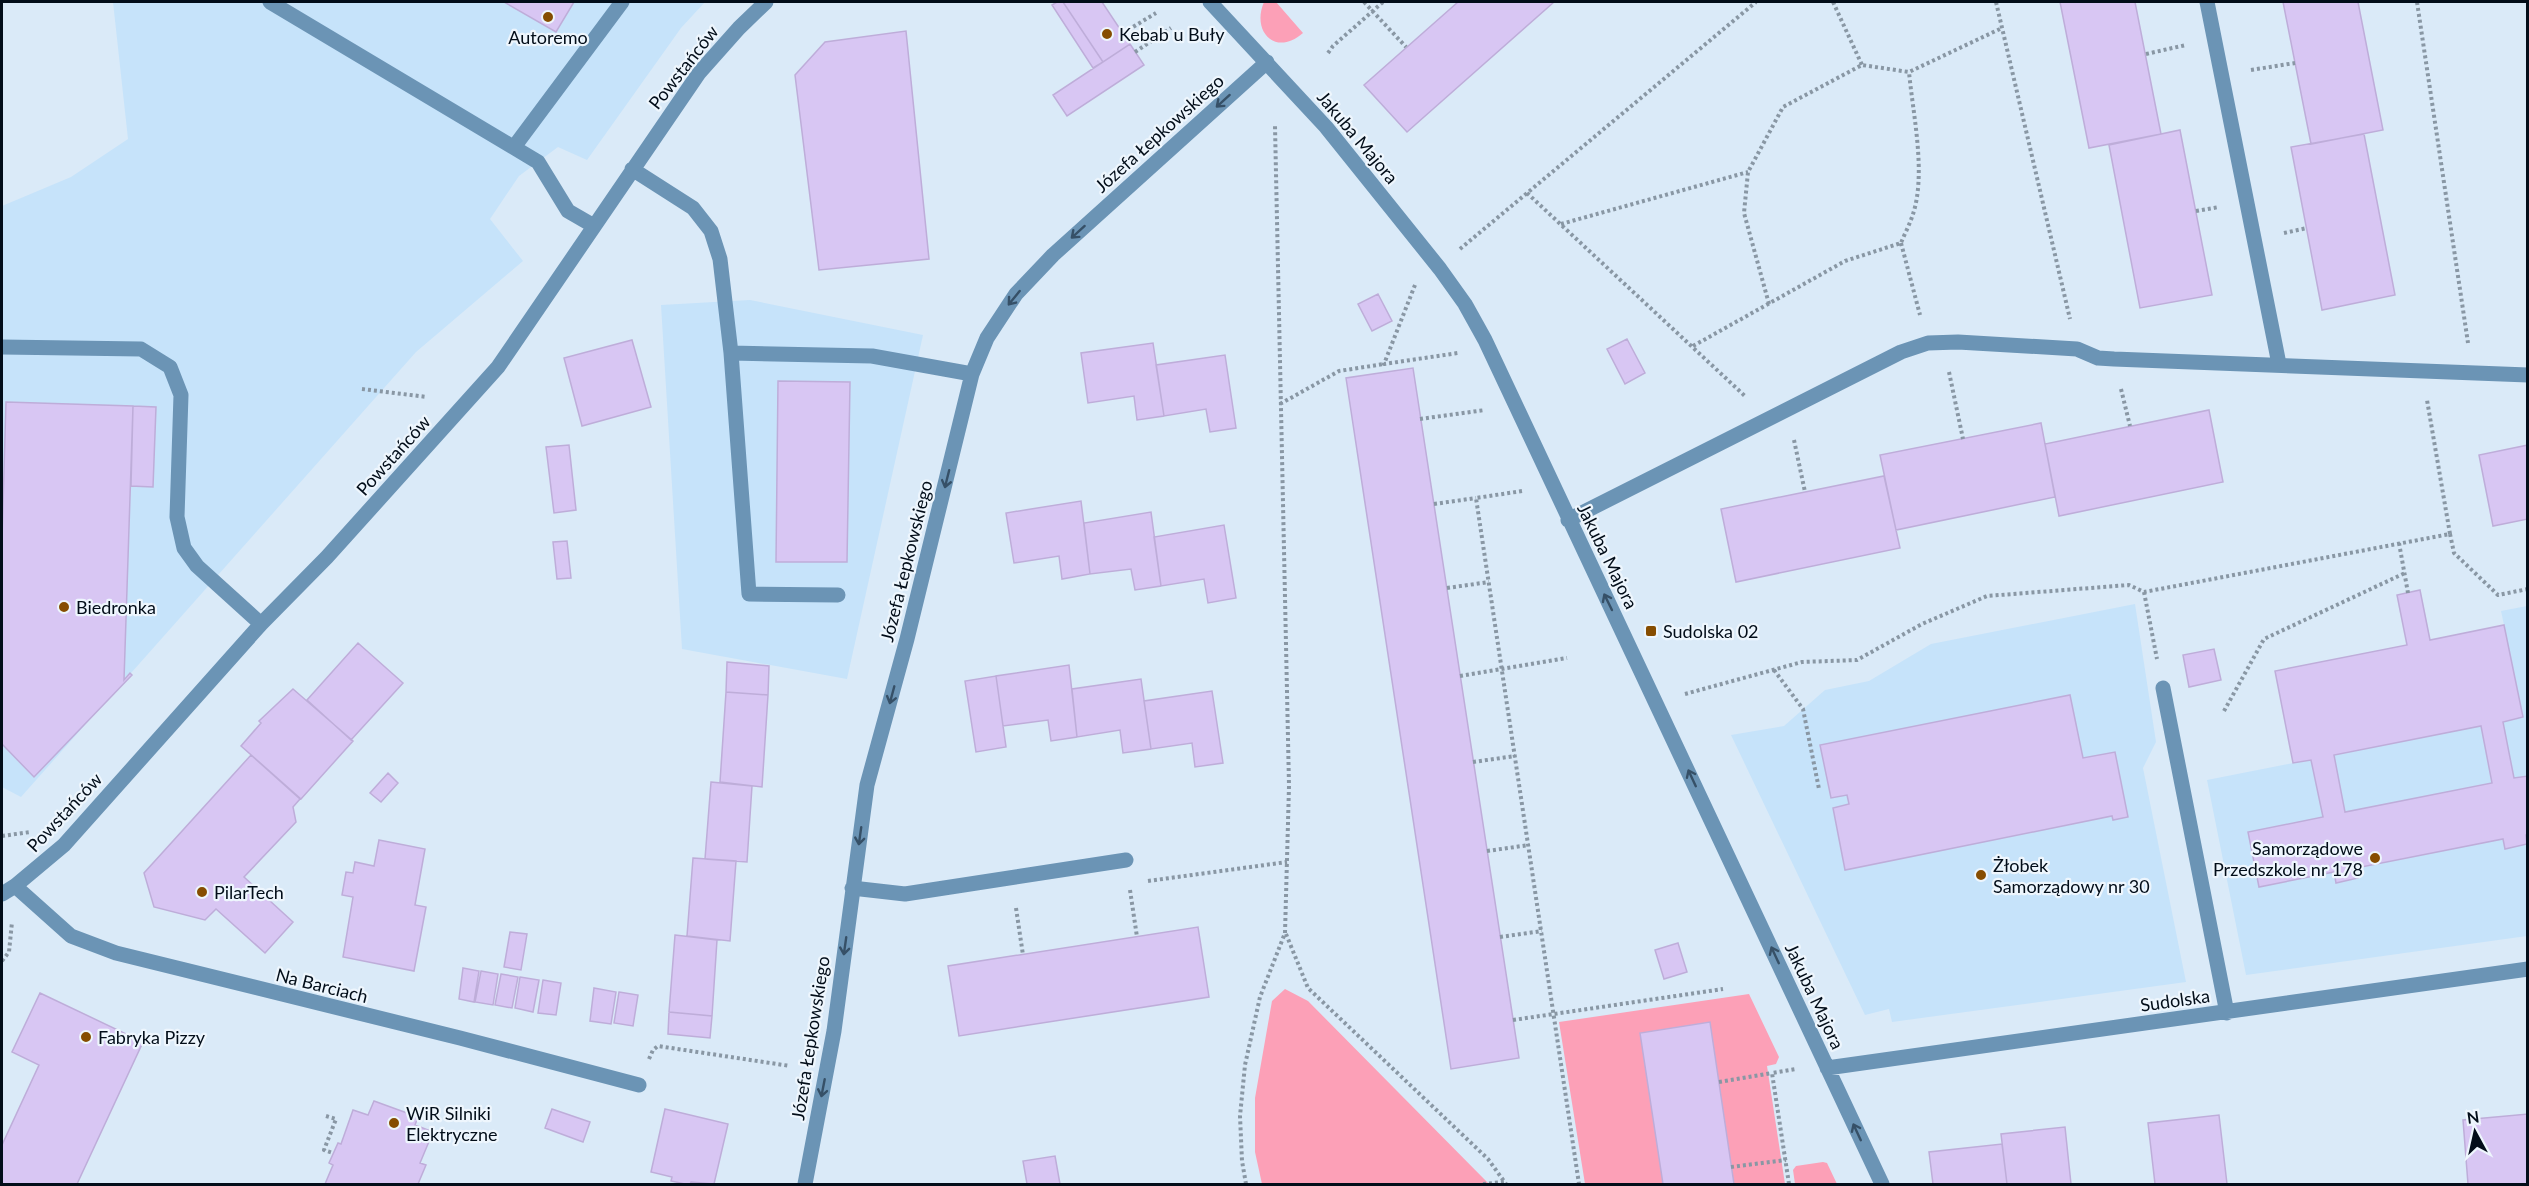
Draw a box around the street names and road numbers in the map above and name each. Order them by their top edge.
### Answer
street label: Powstańców [643,21,723,113]
street label: Józefa Łepkowskiego [1090,69,1228,197]
street label: Jakuba Majora [1313,86,1403,188]
street label: Powstańców [351,410,435,500]
street label: Józefa Łepkowskiego [875,478,937,644]
street label: Jakuba Majora [1573,500,1643,612]
street label: Powstańców [22,768,106,856]
street label: Jakuba Majora [1781,940,1849,1052]
street label: Józefa Łepkowskiego [786,954,834,1122]
street label: Na Barciach [274,963,370,1007]
street label: Sudolska [2139,984,2211,1016]

